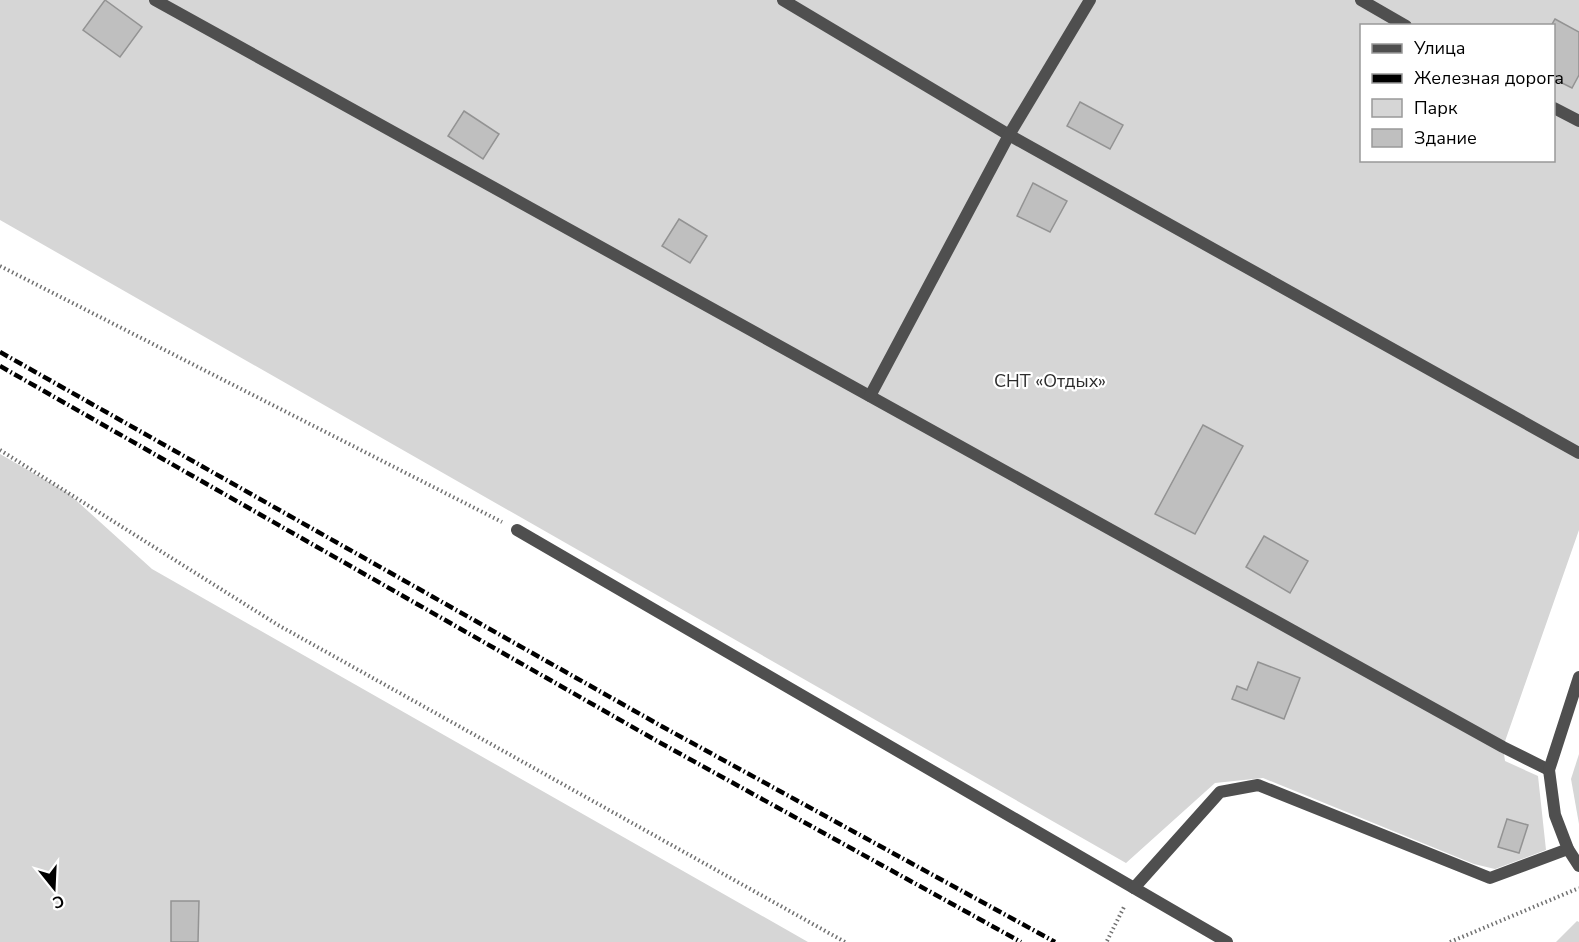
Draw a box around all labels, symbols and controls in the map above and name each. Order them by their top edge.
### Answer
legend [1360,24,1555,162]
text: Улица [1413,36,1465,60]
text: Железная дорога [1414,66,1564,90]
text: Парк [1414,96,1458,120]
text: Здание [1414,126,1477,150]
park label: СНТ «Отдых» [994,369,1106,393]
north arrow [24,858,84,918]
text: С [50,889,67,913]

